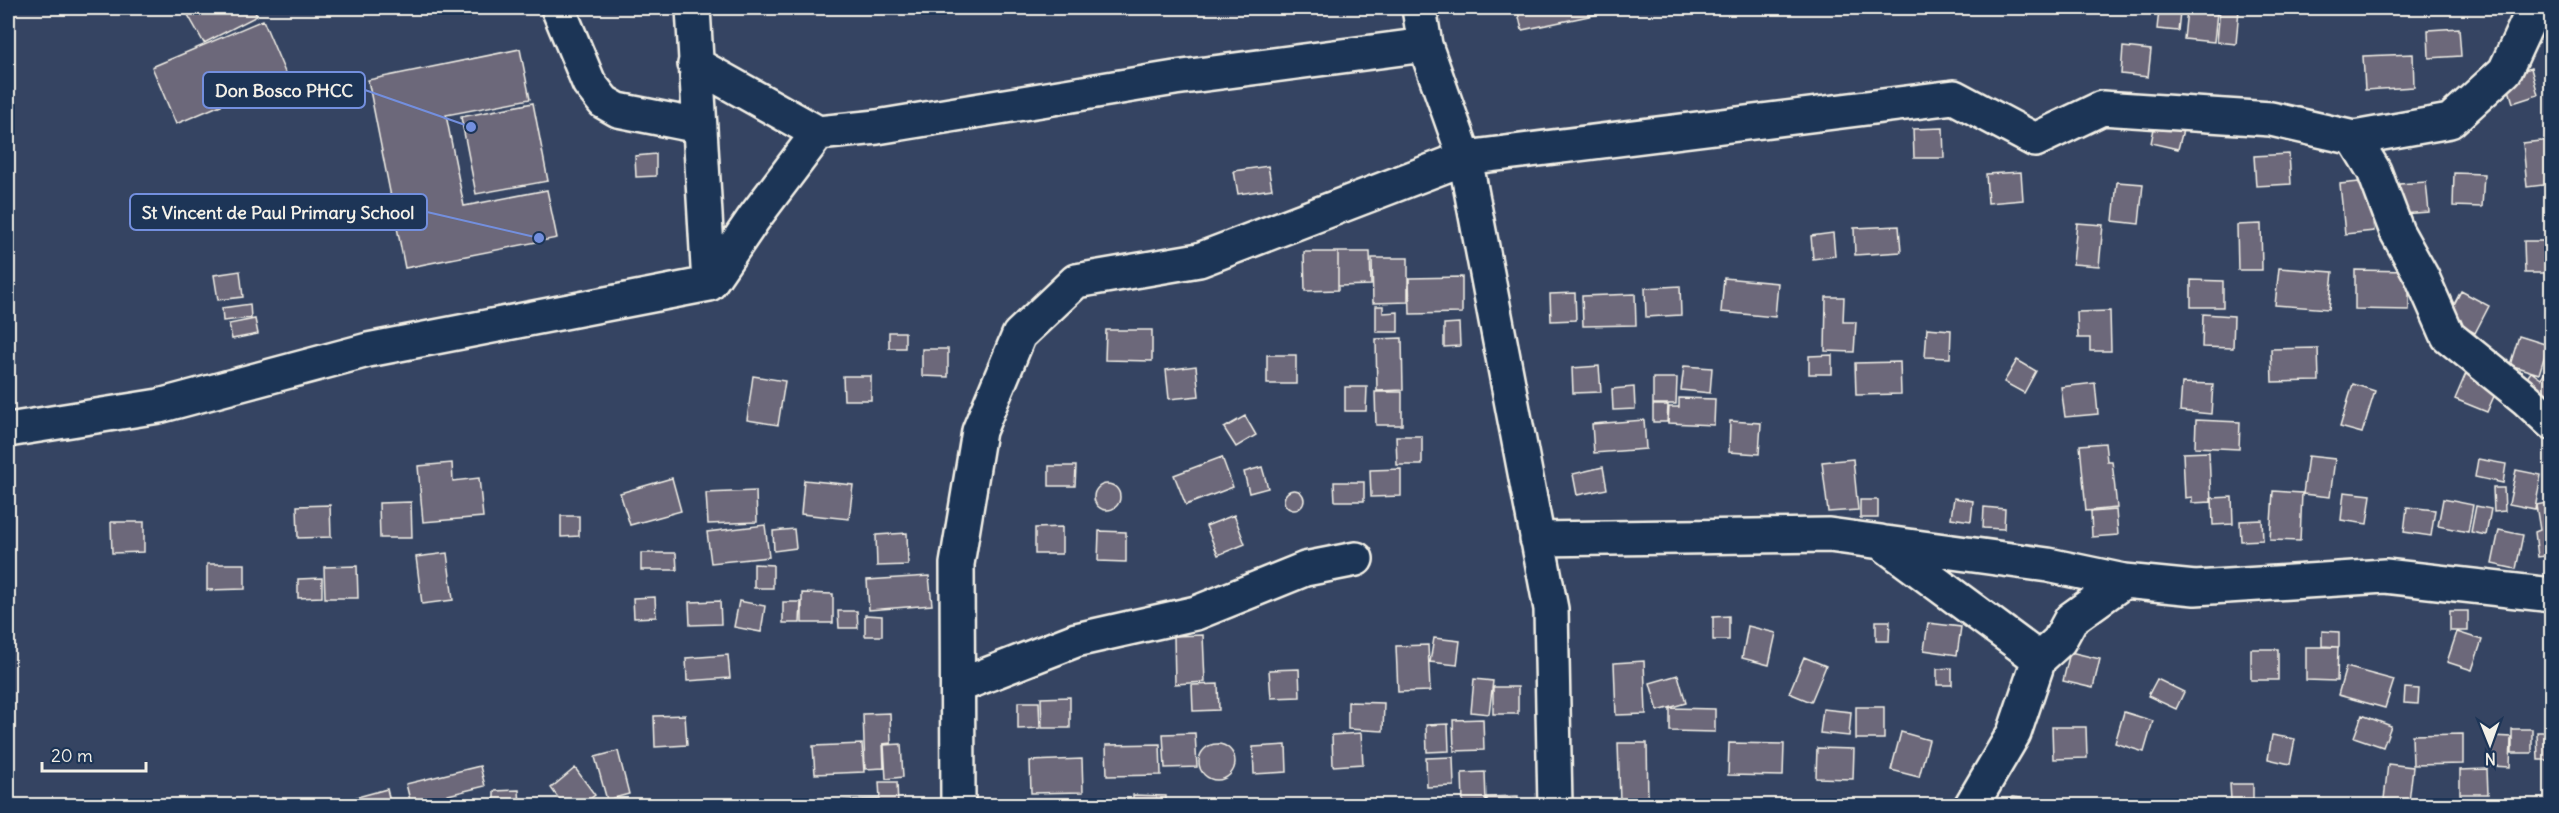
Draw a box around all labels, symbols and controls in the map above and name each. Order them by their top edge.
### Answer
callout: Don Bosco PHCC [203,72,365,108]
text: Don Bosco PHCC [215,79,353,102]
callout: St Vincent de Paul Primary School [130,194,427,230]
text: St Vincent de Paul Primary School [142,201,414,224]
north arrow [2460,714,2520,774]
scale bar [42,735,146,773]
text: 20 m [51,744,93,767]
text: N [2485,749,2496,769]

